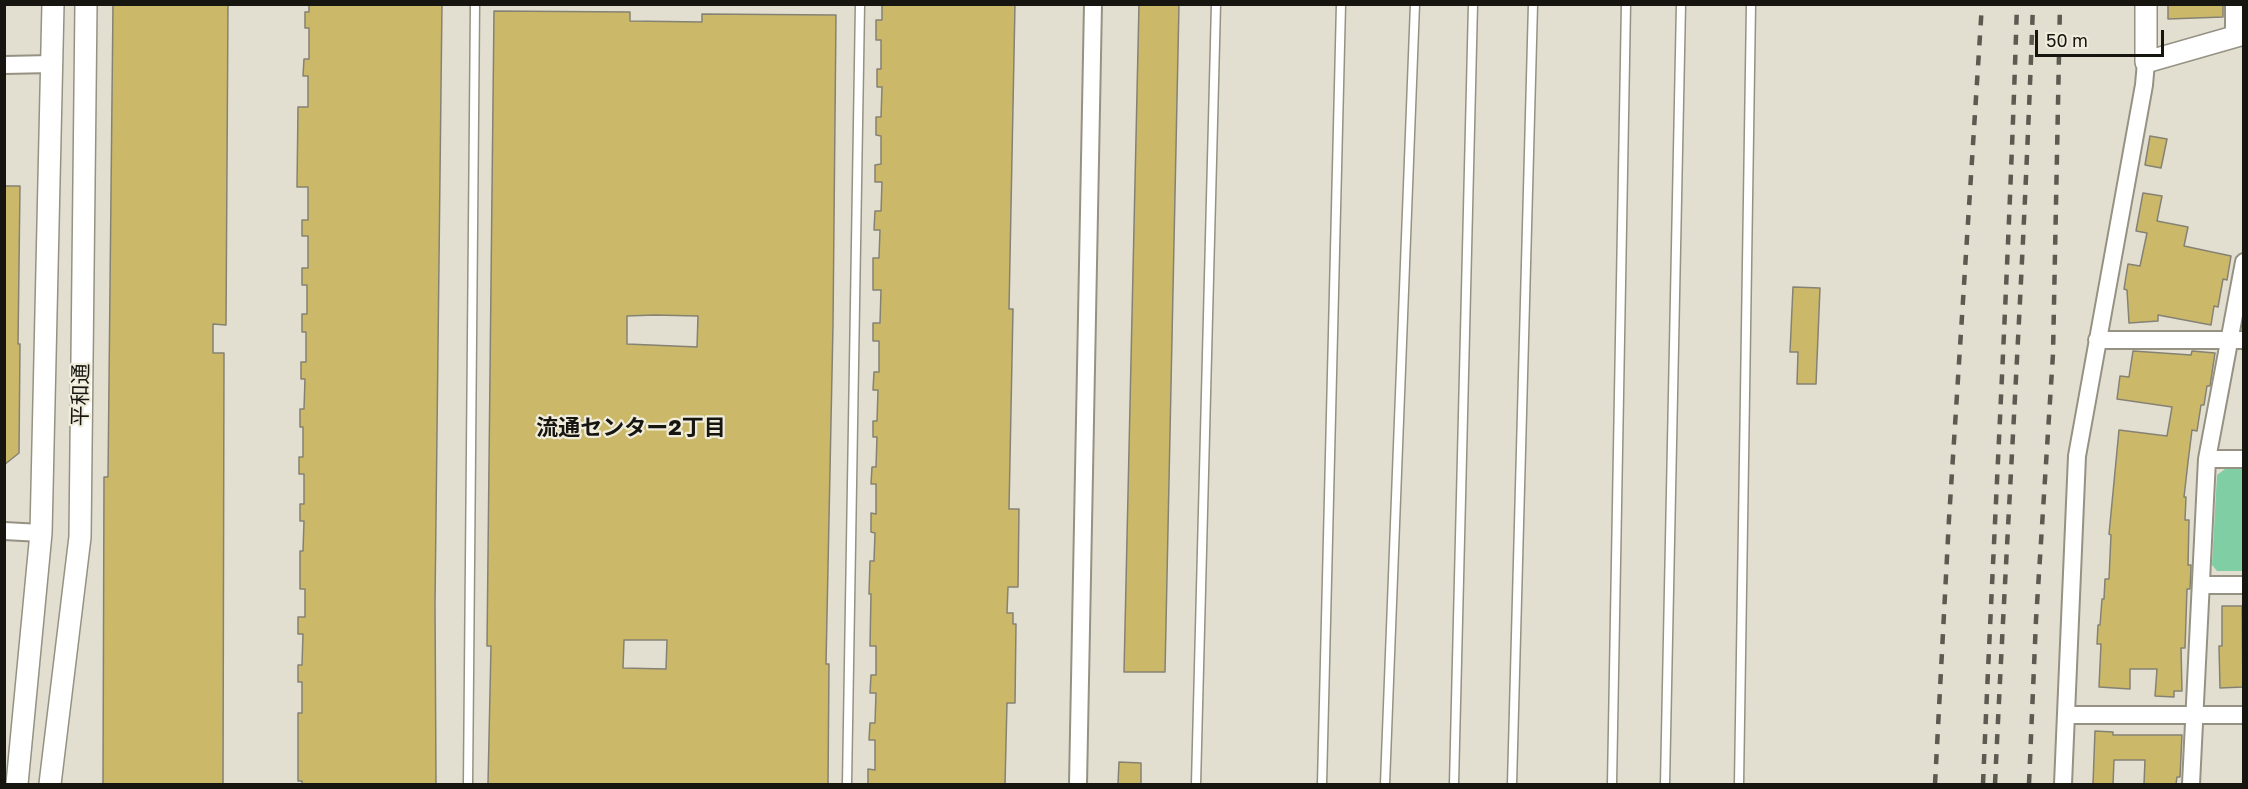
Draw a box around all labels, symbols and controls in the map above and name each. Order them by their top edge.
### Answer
scale bar [2038,18,2167,56]
text: 50 m [2046,29,2088,51]
street label: 平和通 [68,363,94,427]
district label: 流通センター2丁目 [536,415,726,441]

